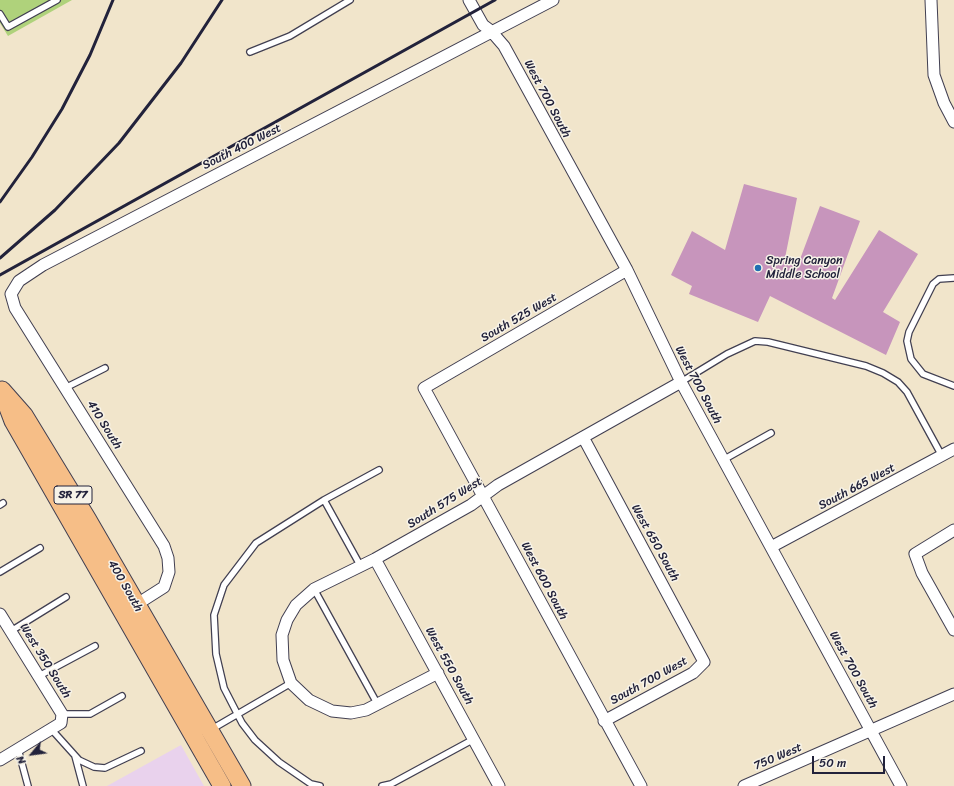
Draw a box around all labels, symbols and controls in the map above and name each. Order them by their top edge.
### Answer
street label: West 700 South [520,58,574,140]
street label: South 400 West [200,121,284,173]
place label: Spring Canyon Middle School [766,254,843,282]
marker: Spring Canyon Middle School [753,263,763,273]
street label: South 525 West [478,290,560,346]
street label: West 700 South [671,344,725,426]
street label: 410 South [83,398,125,452]
street label: South 665 West [816,461,898,513]
street label: South 575 West [405,474,485,532]
road number: SR 77 [54,486,92,504]
street label: West 650 South [628,502,682,584]
street label: West 600 South [517,540,571,622]
street label: 400 South [104,558,146,614]
street label: West 350 South [16,621,74,701]
street label: West 550 South [422,625,476,707]
street label: West 700 South [826,629,880,711]
street label: South 700 West [608,654,690,708]
north arrow [12,734,52,774]
street label: 750 West [752,740,804,774]
scale bar [814,748,887,774]
text: N [11,752,31,768]
text: 50 m [819,752,846,774]

